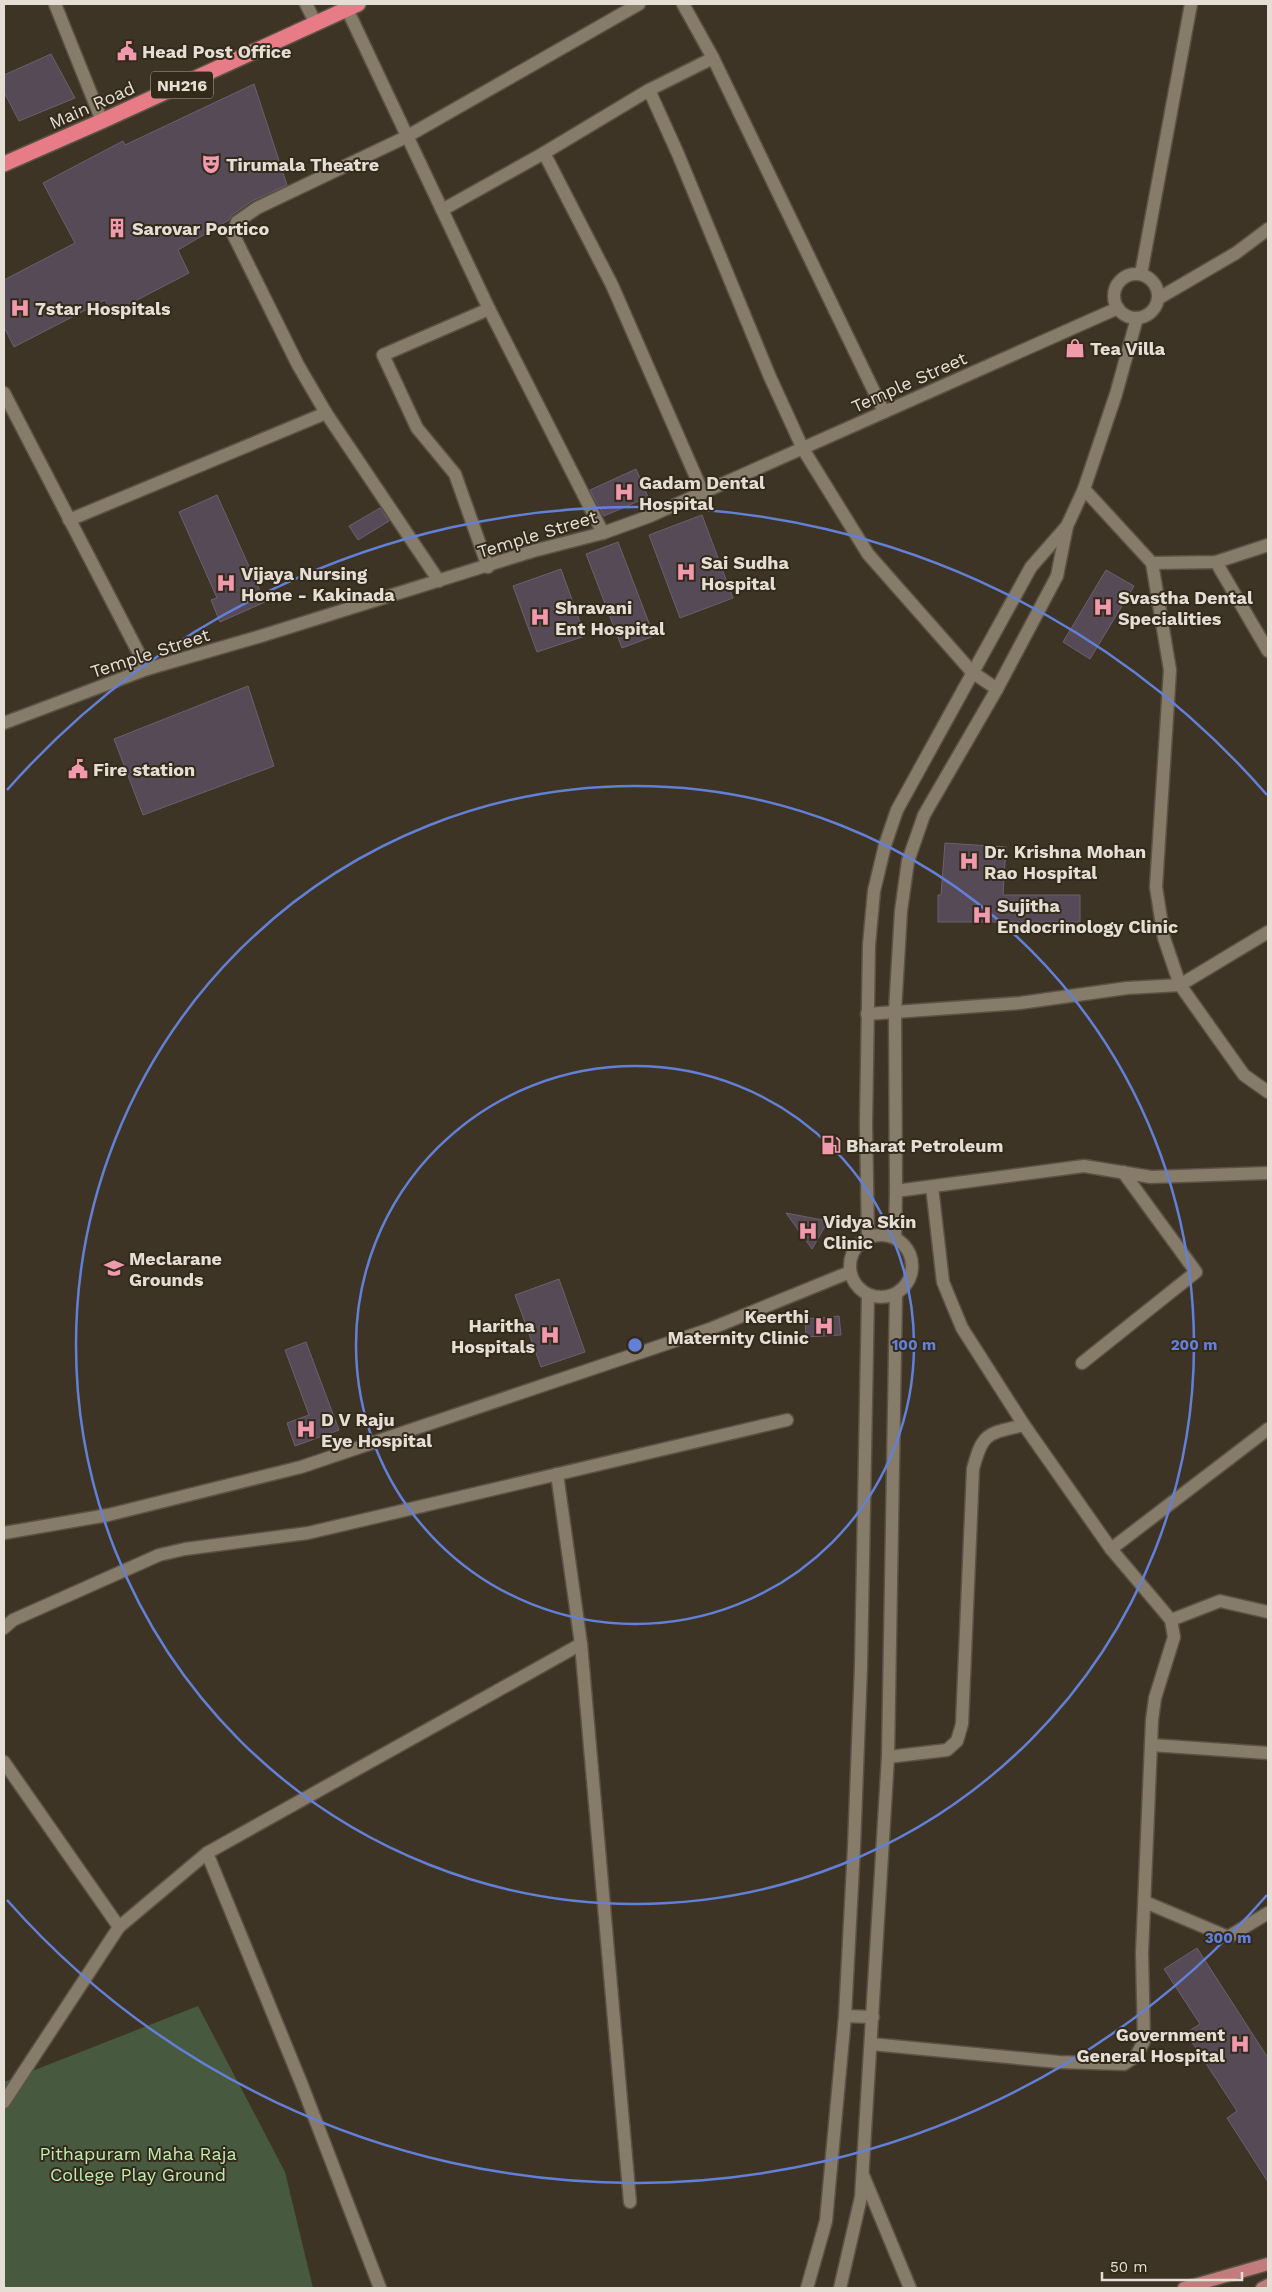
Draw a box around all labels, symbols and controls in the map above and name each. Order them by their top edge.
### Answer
public building icon: Head Post Office [116,40,138,62]
place label: Head Post Office [142,41,291,62]
road number: NH216 [151,72,213,98]
street label: Main Road [46,77,138,133]
theatre icon: Tirumala Theatre [200,153,222,175]
place label: Tirumala Theatre [226,154,379,175]
building icon: Sarovar Portico [106,217,128,239]
place label: Sarovar Portico [132,218,270,239]
hospital icon: 7star Hospitals [9,297,31,319]
place label: 7star Hospitals [35,298,171,319]
shop icon: Tea Villa [1064,337,1086,359]
place label: Tea Villa [1090,338,1166,359]
street label: Temple Street [848,347,970,417]
place label: Gadam Dental Hospital [639,472,765,514]
hospital icon: Gadam Dental Hospital [613,481,635,503]
street label: Temple Street [475,506,600,562]
place label: Sai Sudha Hospital [701,552,790,594]
hospital icon: Sai Sudha Hospital [675,561,697,583]
place label: Vijaya Nursing Home - Kakinada [241,563,395,605]
hospital icon: Vijaya Nursing Home - Kakinada [215,572,237,594]
place label: Svastha Dental Specialities [1118,587,1253,629]
hospital icon: Svastha Dental Specialities [1092,596,1114,618]
place label: Shravani Ent Hospital [555,597,665,639]
hospital icon: Shravani Ent Hospital [529,606,551,628]
street label: Temple Street [88,624,213,682]
public building icon: Fire station [67,758,89,780]
place label: Fire station [93,759,195,780]
place label: Dr. Krishna Mohan Rao Hospital [984,841,1146,883]
hospital icon: Dr. Krishna Mohan Rao Hospital [958,850,980,872]
place label: Sujitha Endocrinology Clinic [997,895,1178,937]
hospital icon: Sujitha Endocrinology Clinic [971,904,993,926]
fuel station icon: Bharat Petroleum [820,1134,842,1156]
place label: Bharat Petroleum [846,1135,1003,1156]
place label: Vidya Skin Clinic [823,1211,916,1253]
hospital icon: Vidya Skin Clinic [797,1220,819,1242]
place label: Meclarane Grounds [129,1248,222,1290]
school or university icon: Meclarane Grounds [103,1257,125,1279]
place label: Keerthi Maternity Clinic [667,1306,809,1348]
place label: Haritha Hospitals [451,1315,536,1357]
hospital icon: Keerthi Maternity Clinic [813,1315,835,1337]
hospital icon: Haritha Hospitals [539,1324,561,1346]
centre of rings [626,1336,644,1354]
text: 100 m [892,1336,936,1354]
text: 200 m [1171,1336,1217,1354]
place label: D V Raju Eye Hospital [321,1409,432,1451]
hospital icon: D V Raju Eye Hospital [295,1418,317,1440]
text: 300 m [1205,1929,1251,1947]
place label: Government General Hospital [1077,2024,1225,2066]
hospital icon: Government General Hospital [1229,2033,1251,2055]
park label: Pithapuram Maha Raja College Play Ground [39,2143,237,2185]
scale bar [1102,2250,1242,2282]
text: 50 m [1110,2258,1147,2276]

